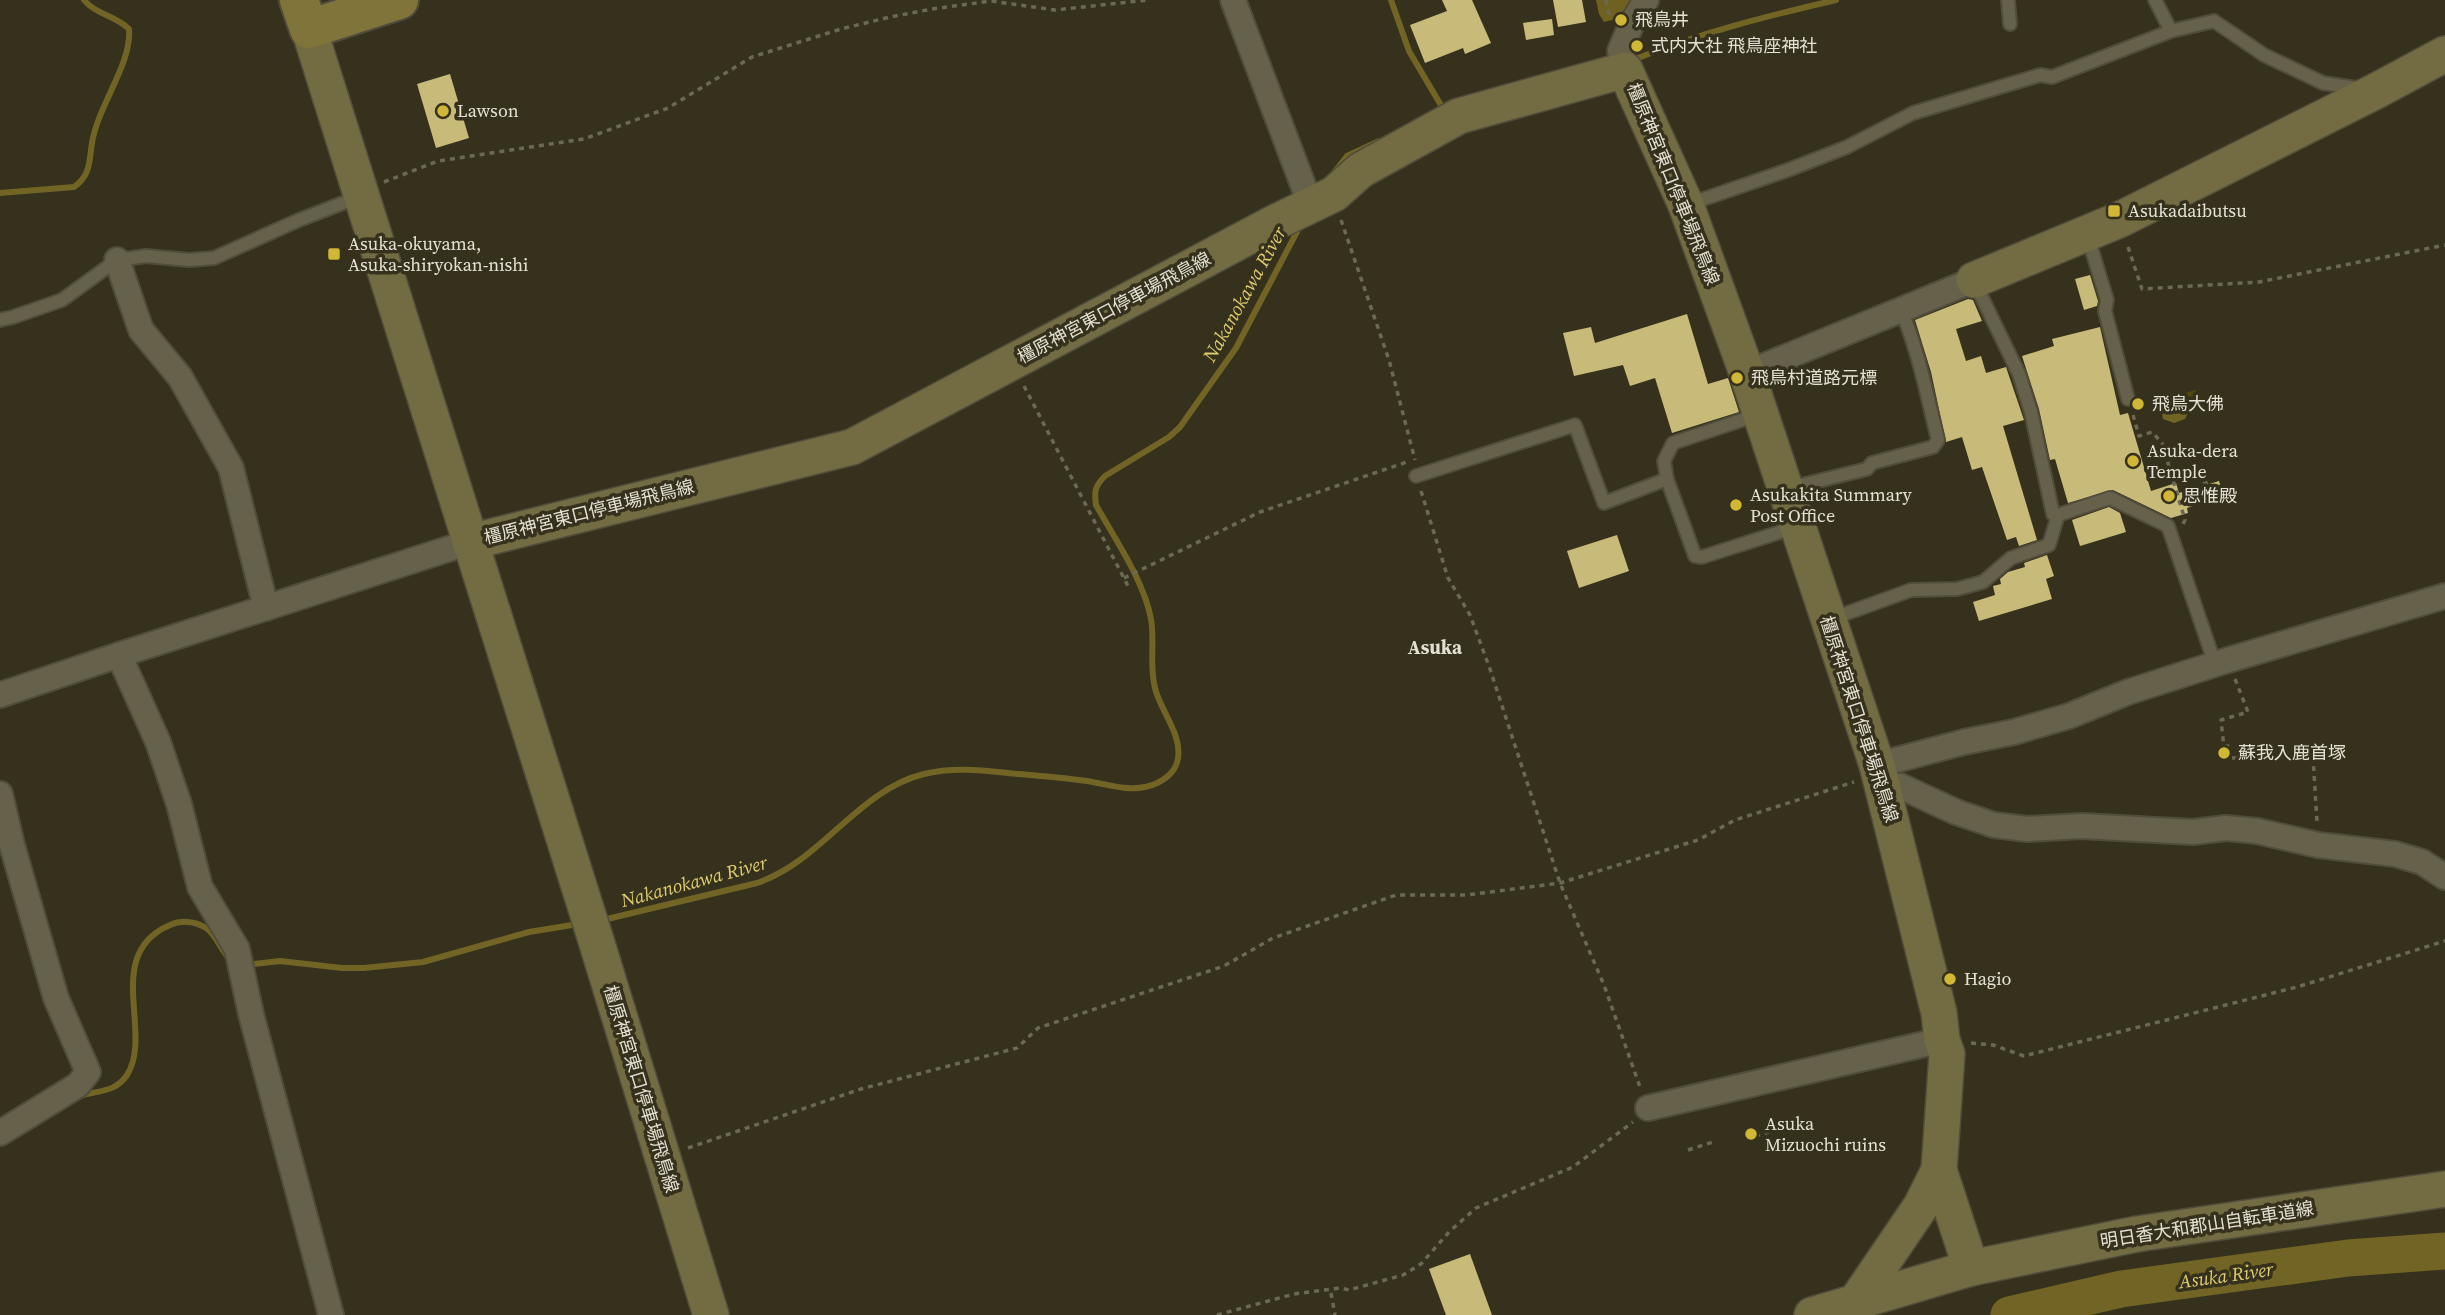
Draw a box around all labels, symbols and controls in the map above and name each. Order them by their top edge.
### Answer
place label: 飛鳥井 [1635,7,1689,32]
marker: 飛鳥井 [1613,12,1629,28]
place label: 式内大社 飛鳥座神社 [1651,33,1817,58]
marker: 式内大社 飛鳥座神社 [1629,38,1645,54]
street label: 橿原神宮東口停車場飛鳥線 [1621,79,1726,289]
place label: Lawson [457,98,519,123]
marker: Lawson [435,103,451,119]
place label: Asukadaibutsu [2128,198,2247,223]
marker: Asukadaibutsu [2106,203,2122,219]
water label: Nakanokawa River [1196,221,1293,367]
place label: Asuka-okuyama, Asuka-shiryokan-nishi [348,231,528,277]
marker: Asuka-okuyama, Asuka-shiryokan-nishi [326,246,342,262]
street label: 橿原神宮東口停車場飛鳥線 [1013,246,1215,369]
place label: 飛鳥村道路元標 [1751,365,1877,390]
marker: 飛鳥村道路元標 [1729,370,1745,386]
place label: 飛鳥大佛 [2152,391,2224,416]
marker: 飛鳥大佛 [2130,396,2146,412]
place label: Asuka-dera Temple [2147,438,2239,484]
marker: Asuka-dera Temple [2125,453,2141,469]
street label: 橿原神宮東口停車場飛鳥線 [481,473,697,550]
place label: Asukakita Summary Post Office [1750,482,1913,528]
place label: 思惟殿 [2183,483,2237,508]
marker: 思惟殿 [2161,488,2177,504]
marker: Asukakita Summary Post Office [1728,497,1744,513]
street label: 橿原神宮東口停車場飛鳥線 [1814,612,1905,825]
district label: Asuka [1408,634,1463,660]
place label: 蘇我入鹿首塚 [2238,740,2346,765]
marker: 蘇我入鹿首塚 [2216,745,2232,761]
water label: Nakanokawa River [617,849,772,913]
place label: Hagio [1964,966,2011,991]
marker: Hagio [1942,971,1958,987]
street label: 橿原神宮東口停車場飛鳥線 [598,982,685,1196]
place label: Asuka Mizuochi ruins [1765,1111,1886,1157]
marker: Asuka Mizuochi ruins [1743,1126,1759,1142]
street label: 明日香大和郡山自転車道線 [2098,1195,2316,1254]
water label: Asuka River [2176,1255,2276,1295]

